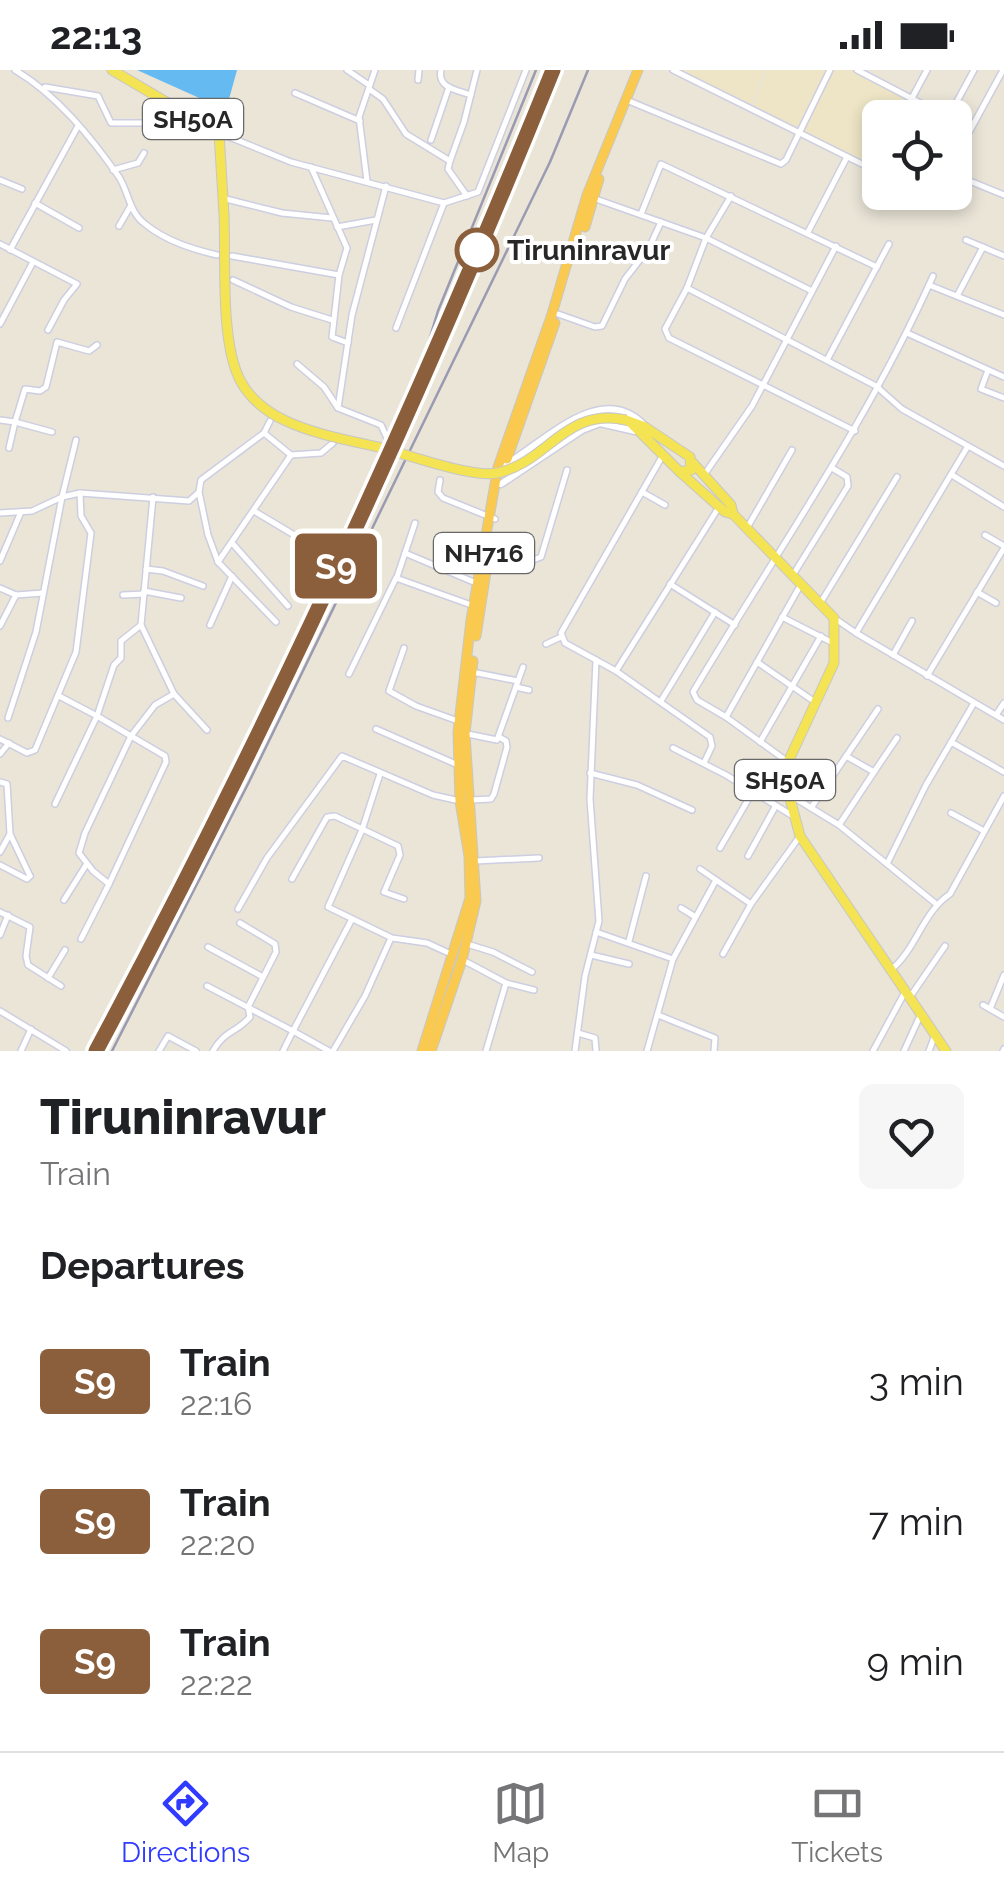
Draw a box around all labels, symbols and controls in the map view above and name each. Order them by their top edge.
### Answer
text: 22:13 [50,13,142,58]
road number: SH50A [143,99,243,139]
map controls [862,100,972,210]
button: locate [862,100,972,210]
marker: Tiruninravur [456,229,498,271]
place label: Tiruninravur [507,234,671,267]
road number: NH716 [434,533,534,573]
line badge: S9 [291,534,381,598]
text: S9 [315,546,357,587]
road number: SH50A [735,760,835,800]
button: heart [859,1084,964,1189]
text: Tiruninravur [40,1089,326,1145]
text: Train [40,1155,111,1192]
text: Departures [40,1243,245,1288]
text: Train [180,1340,271,1385]
text: 3 min [869,1359,964,1404]
text: S9 [74,1361,116,1402]
text: 22:16 [180,1385,252,1422]
text: Train [180,1480,271,1525]
text: 7 min [869,1499,964,1544]
text: S9 [74,1501,116,1542]
text: 22:20 [180,1525,256,1562]
text: Train [180,1620,271,1665]
text: 9 min [867,1639,964,1684]
text: S9 [74,1641,116,1682]
text: 22:22 [180,1665,253,1702]
tab: Directions [121,1776,250,1869]
tab: Map [492,1776,549,1869]
tab: Tickets [791,1776,883,1869]

